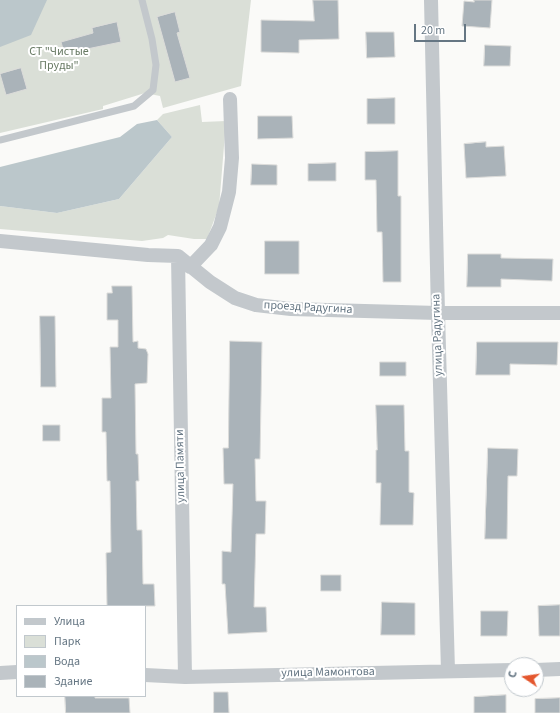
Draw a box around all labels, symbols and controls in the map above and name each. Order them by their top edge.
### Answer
scale bar [416,16,468,42]
text: 20 m [421,22,445,39]
park label: СТ "Чистые Пруды" [29,45,89,73]
street label: улица Радугина [429,293,447,377]
street label: проезд Радугина [263,298,353,318]
street label: улица Памяти [173,429,189,503]
legend [16,605,146,697]
text: Улица [54,613,85,630]
text: Парк [54,633,80,650]
text: Вода [54,653,80,670]
north arrow [504,657,544,697]
street label: улица Мамонтова [281,665,375,681]
text: С [505,670,521,679]
text: Здание [54,673,93,690]

